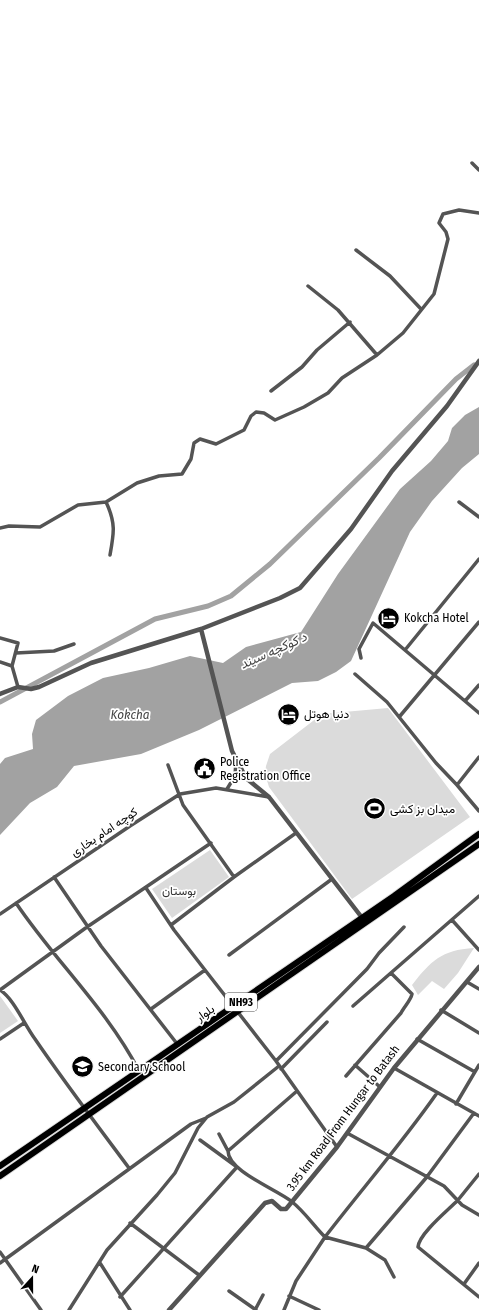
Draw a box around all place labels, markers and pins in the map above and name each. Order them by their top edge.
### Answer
hotel icon: Kokcha Hotel [376,605,402,631]
place label: Kokcha Hotel [404,611,469,625]
hotel icon: دنیا هوتل [276,701,302,727]
place label: دنیا هوتل [304,707,349,722]
place label: Police Registration Office [220,755,310,783]
public building icon: Police Registration Office [191,756,217,782]
sports icon: میدان بز کشی [362,796,388,822]
place label: میدان بز کشی [390,802,455,817]
school or university icon: Secondary School [69,1054,95,1080]
place label: Secondary School [98,1060,185,1074]

